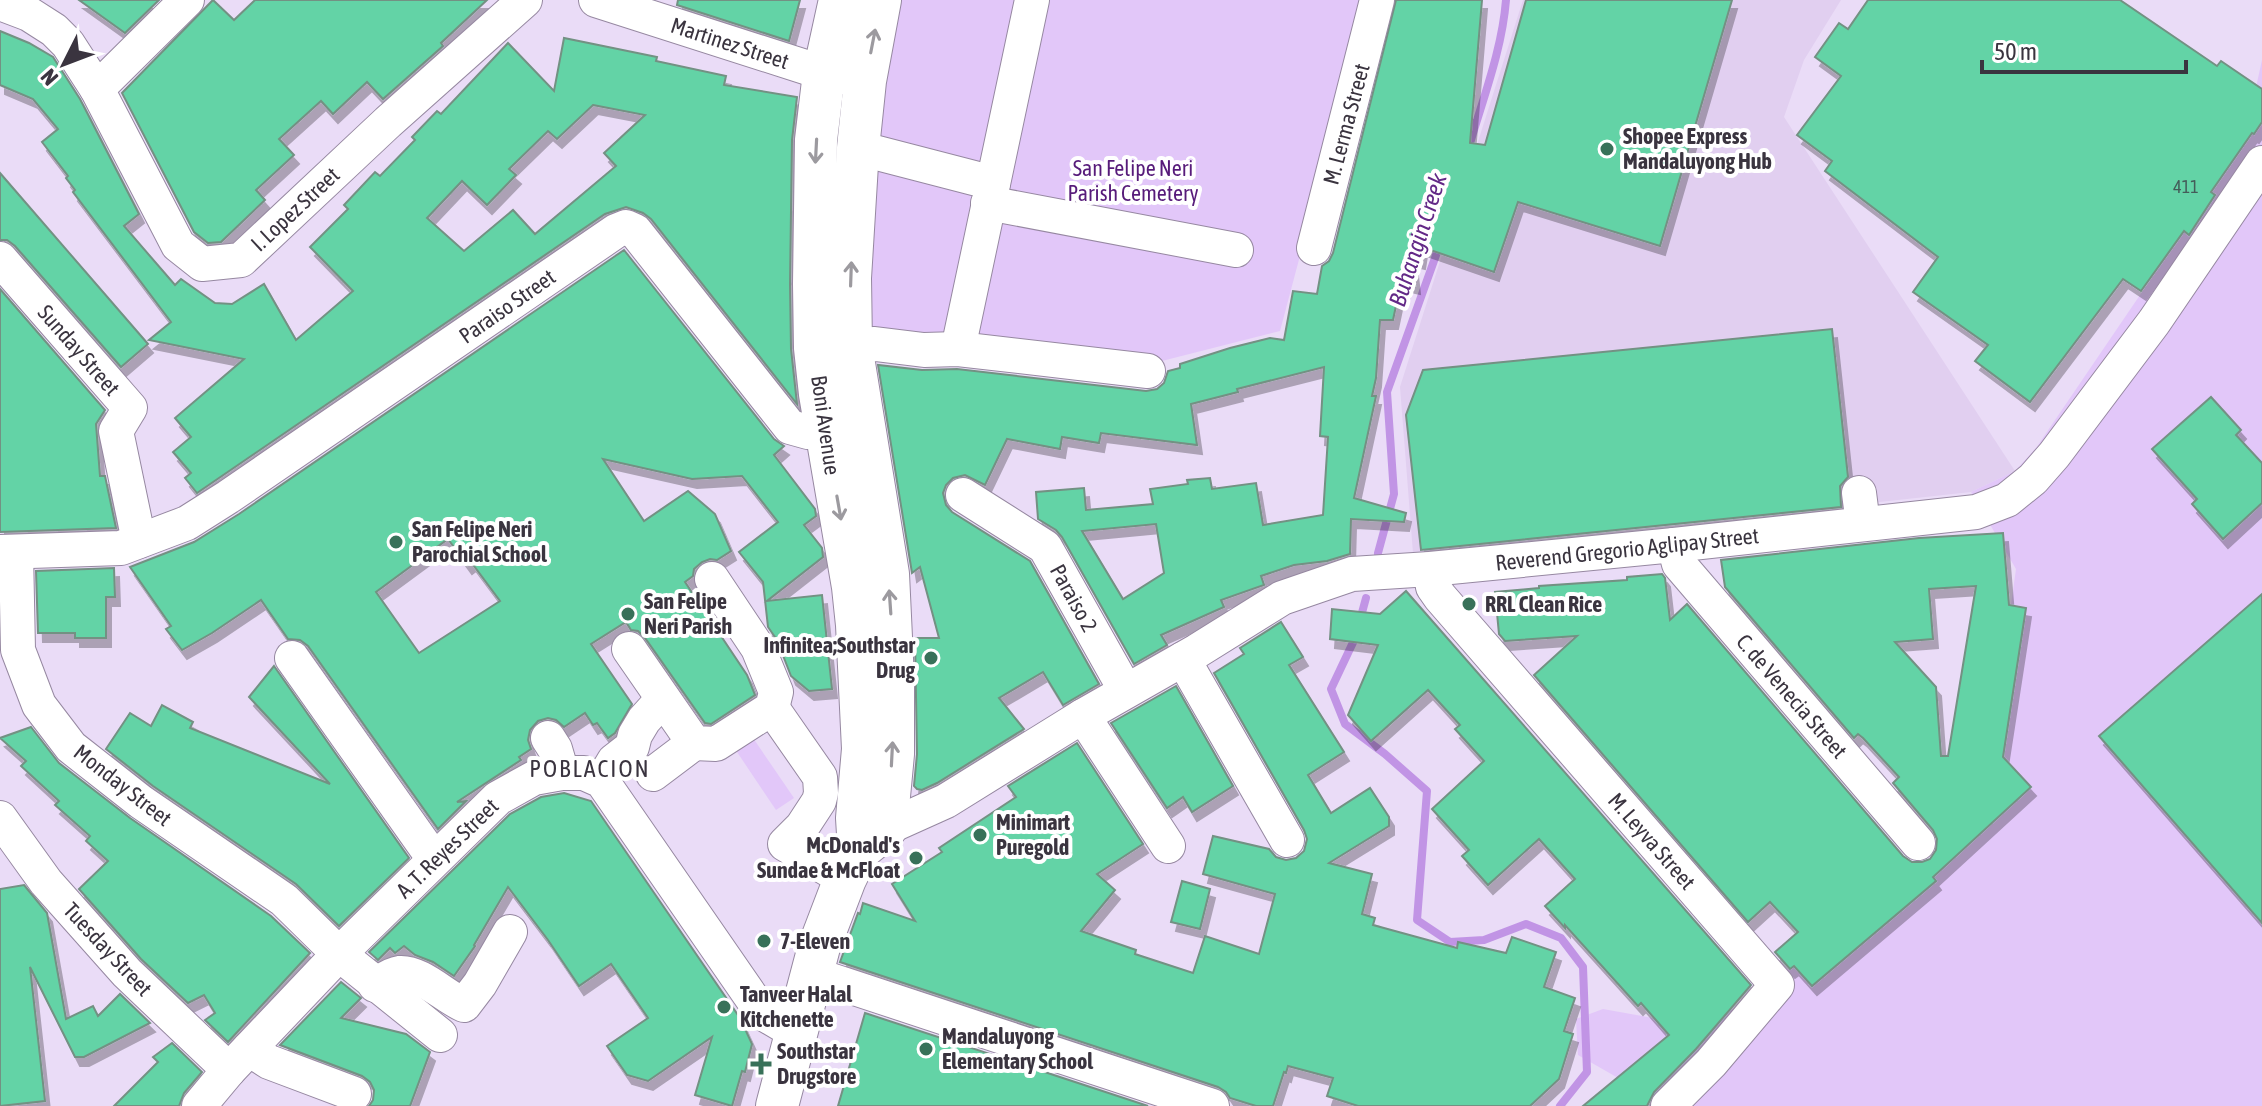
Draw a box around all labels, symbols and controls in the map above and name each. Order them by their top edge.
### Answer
street label: Martinez Street [668,12,792,74]
north arrow [24,24,104,104]
scale bar [1982,24,2186,74]
one-way arrow [866,29,881,54]
text: 50 m [1994,38,2037,65]
street label: M. Lerma Street [1317,61,1375,187]
text: N [35,64,63,91]
place label: Shopee Express Mandaluyong Hub [1623,123,1772,174]
one-way arrow [808,137,823,164]
marker: Shopee Express Mandaluyong Hub [1598,140,1616,158]
park label: San Felipe Neri Parish Cemetery [1068,155,1198,206]
street label: I. Lopez Street [246,162,344,256]
water label: Buhangin Creek [1383,170,1452,310]
house number: 411 [2173,176,2199,197]
one-way arrow [843,261,858,288]
street label: Paraiso Street [454,263,560,349]
street label: Sunday Street [33,299,125,401]
street label: Boni Avenue [806,373,846,477]
one-way arrow [833,495,848,520]
place label: San Felipe Neri Parochial School [412,516,548,567]
street label: Reverend Gregorio Aglipay Street [1494,522,1760,576]
marker: San Felipe Neri Parochial School [387,533,405,551]
street label: Paraiso 2 [1045,560,1103,636]
place label: San Felipe Neri Parish [644,588,732,639]
one-way arrow [882,589,897,616]
place label: RRL Clean Rice [1485,591,1602,617]
marker: RRL Clean Rice [1460,595,1478,613]
marker: San Felipe Neri Parish [619,605,637,623]
street label: C. de Venecia Street [1731,629,1853,763]
place label: Infinitea;Southstar Drug [764,632,916,683]
marker: Infinitea;Southstar Drug [922,649,940,667]
street label: Monday Street [69,739,177,831]
one-way arrow [885,741,900,768]
district label: POBLACION [529,755,651,782]
street label: M. Leyva Street [1603,787,1701,895]
street label: A. T. Reyes Street [391,793,503,903]
place label: Minimart Puregold [996,809,1071,860]
marker: Minimart Puregold [971,826,989,844]
place label: McDonald's Sundae & McFloat [757,832,901,883]
marker: McDonald's Sundae & McFloat [907,849,925,867]
street label: Tuesday Street [58,897,158,1001]
place label: 7-Eleven [780,928,850,954]
marker: 7-Eleven [755,932,773,950]
place label: Tanveer Halal Kitchenette [740,981,853,1032]
marker: Tanveer Halal Kitchenette [715,998,733,1016]
place label: Mandaluyong Elementary School [942,1023,1094,1074]
place label: Southstar Drugstore [777,1038,857,1089]
marker: Mandaluyong Elementary School [917,1040,935,1058]
marker: Southstar Drugstore [752,1055,770,1073]

